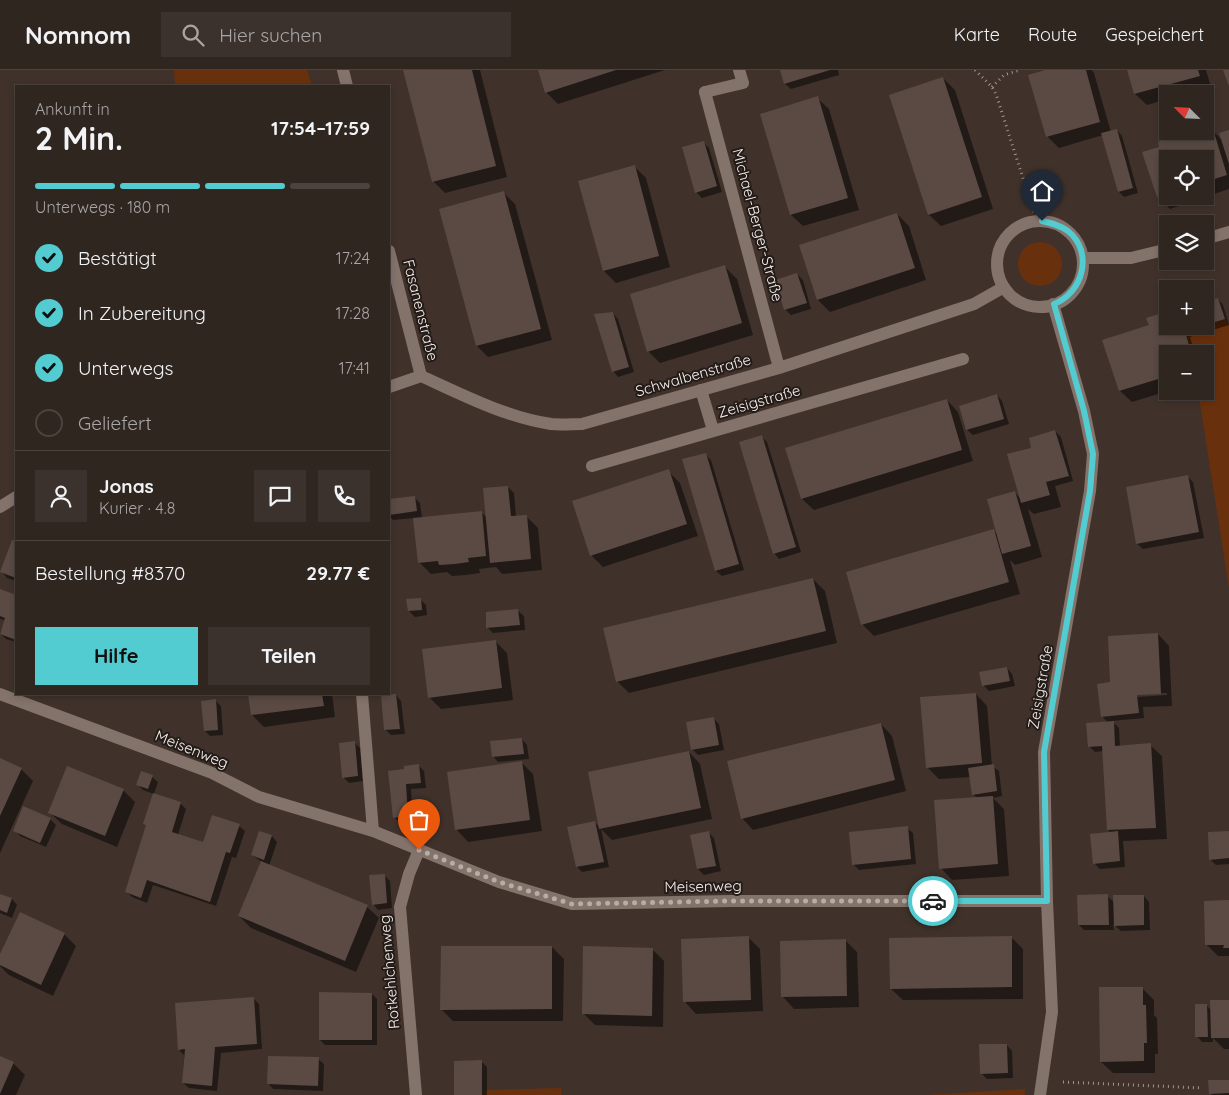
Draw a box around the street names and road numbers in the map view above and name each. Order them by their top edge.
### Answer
street label: Michael-Berger-Straße [728,146,788,304]
street label: Fasanenstraße [399,257,443,363]
street label: Schwalbenstraße [633,349,753,401]
street label: Zeisigstraße [715,380,803,422]
street label: Zeisigstraße [1023,643,1057,731]
street label: Meisenweg [153,726,231,772]
street label: Meisenweg [664,876,742,896]
street label: Rotkehlchenweg [375,914,403,1030]

